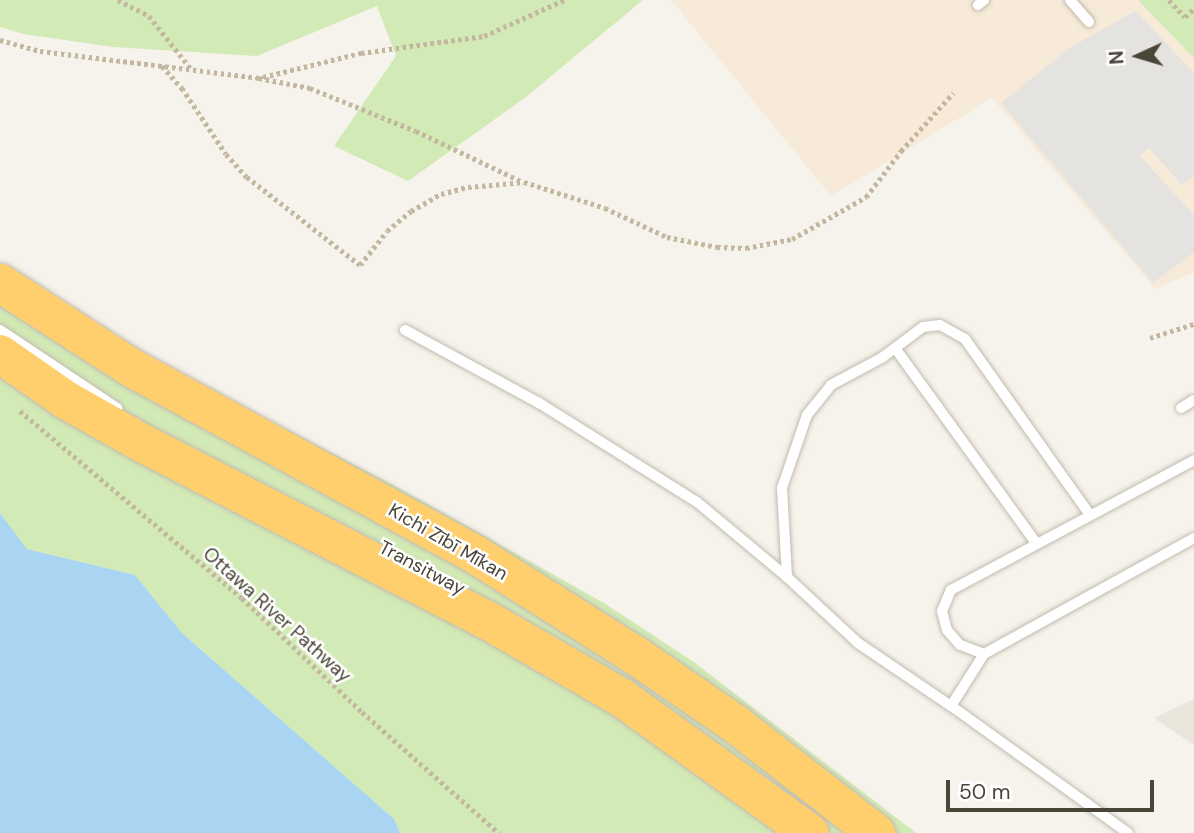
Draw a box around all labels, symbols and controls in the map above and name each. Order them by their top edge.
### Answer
north arrow [1103,21,1173,91]
text: N [1104,50,1130,65]
street label: Kichi Zībī Mīkan [384,499,512,585]
street label: Transitway [375,536,469,600]
street label: Ottawa River Pathway [198,543,356,687]
scale bar [949,766,1157,810]
text: 50 m [959,778,1010,806]

